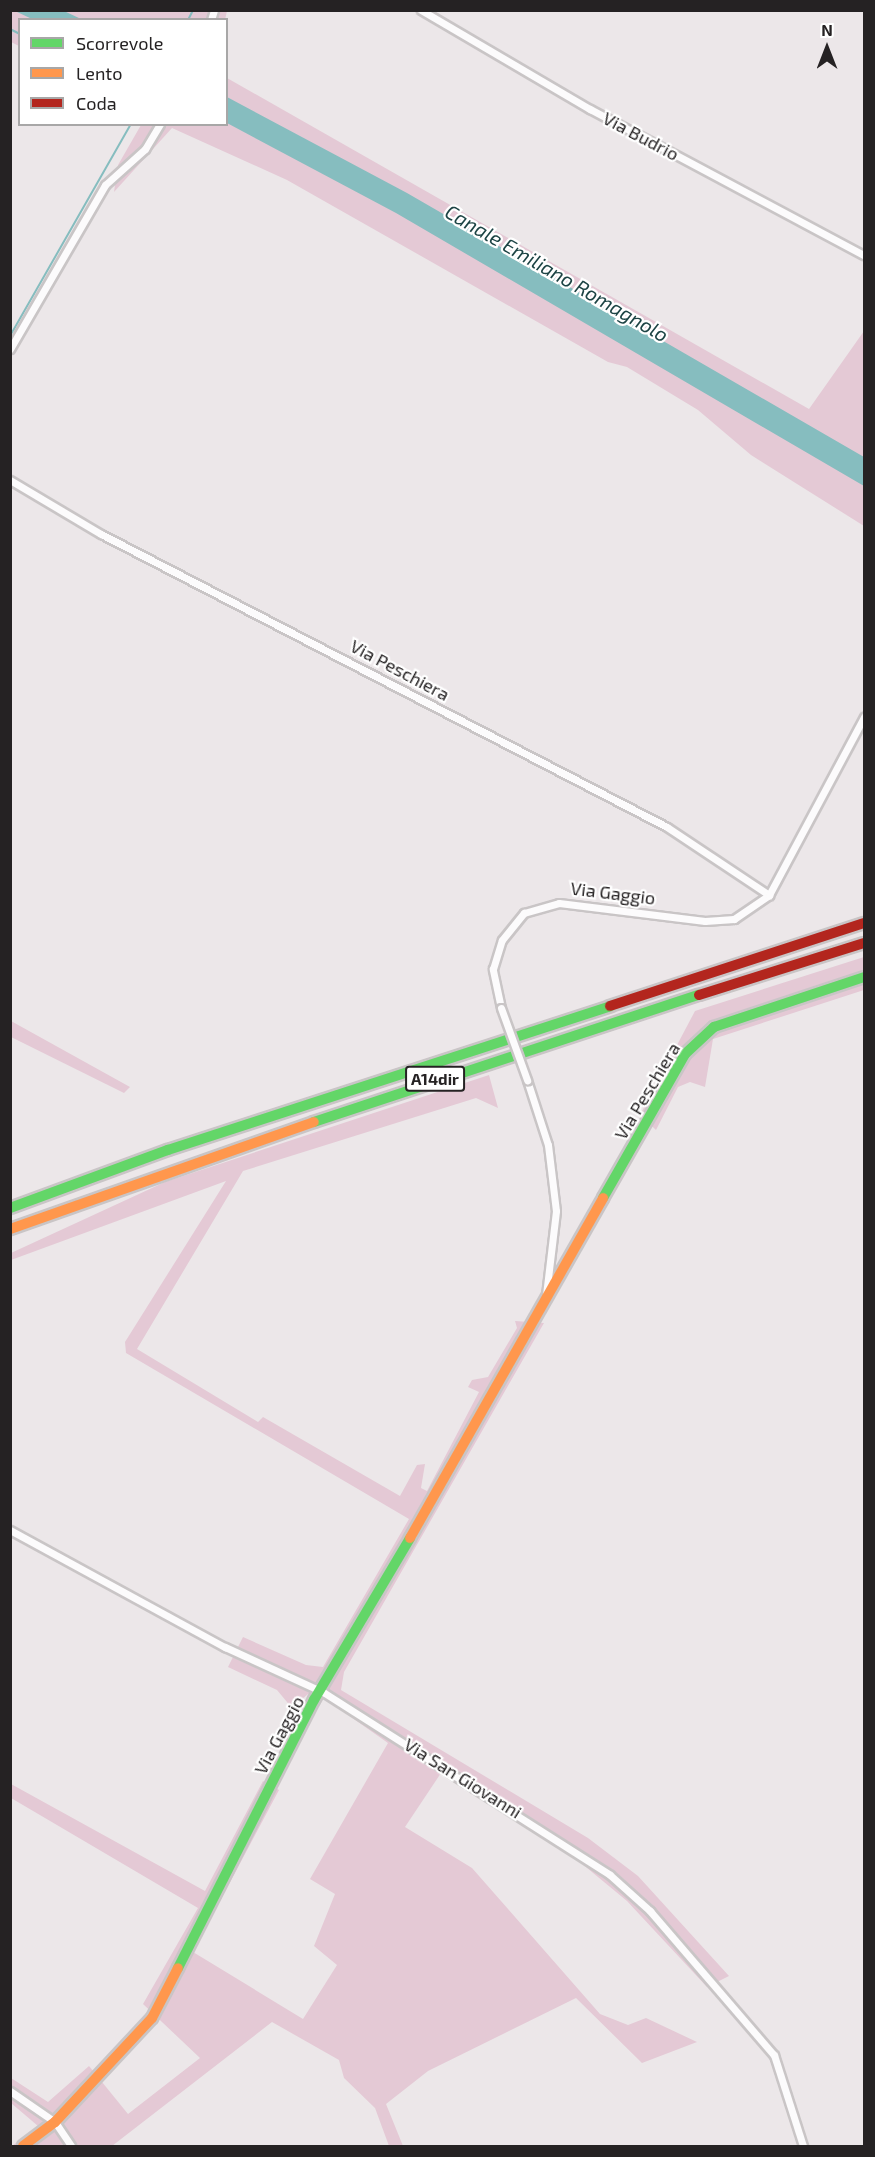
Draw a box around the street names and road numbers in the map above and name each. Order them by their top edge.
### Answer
street label: Via Budrio [599,107,683,165]
street label: Via Peschiera [347,635,453,705]
street label: Via Gaggio [569,877,657,909]
street label: Via Peschiera [610,1039,684,1143]
road number: A14dir [405,1066,465,1092]
street label: Via Gaggio [249,1692,309,1778]
street label: Via San Giovanni [400,1733,526,1823]

